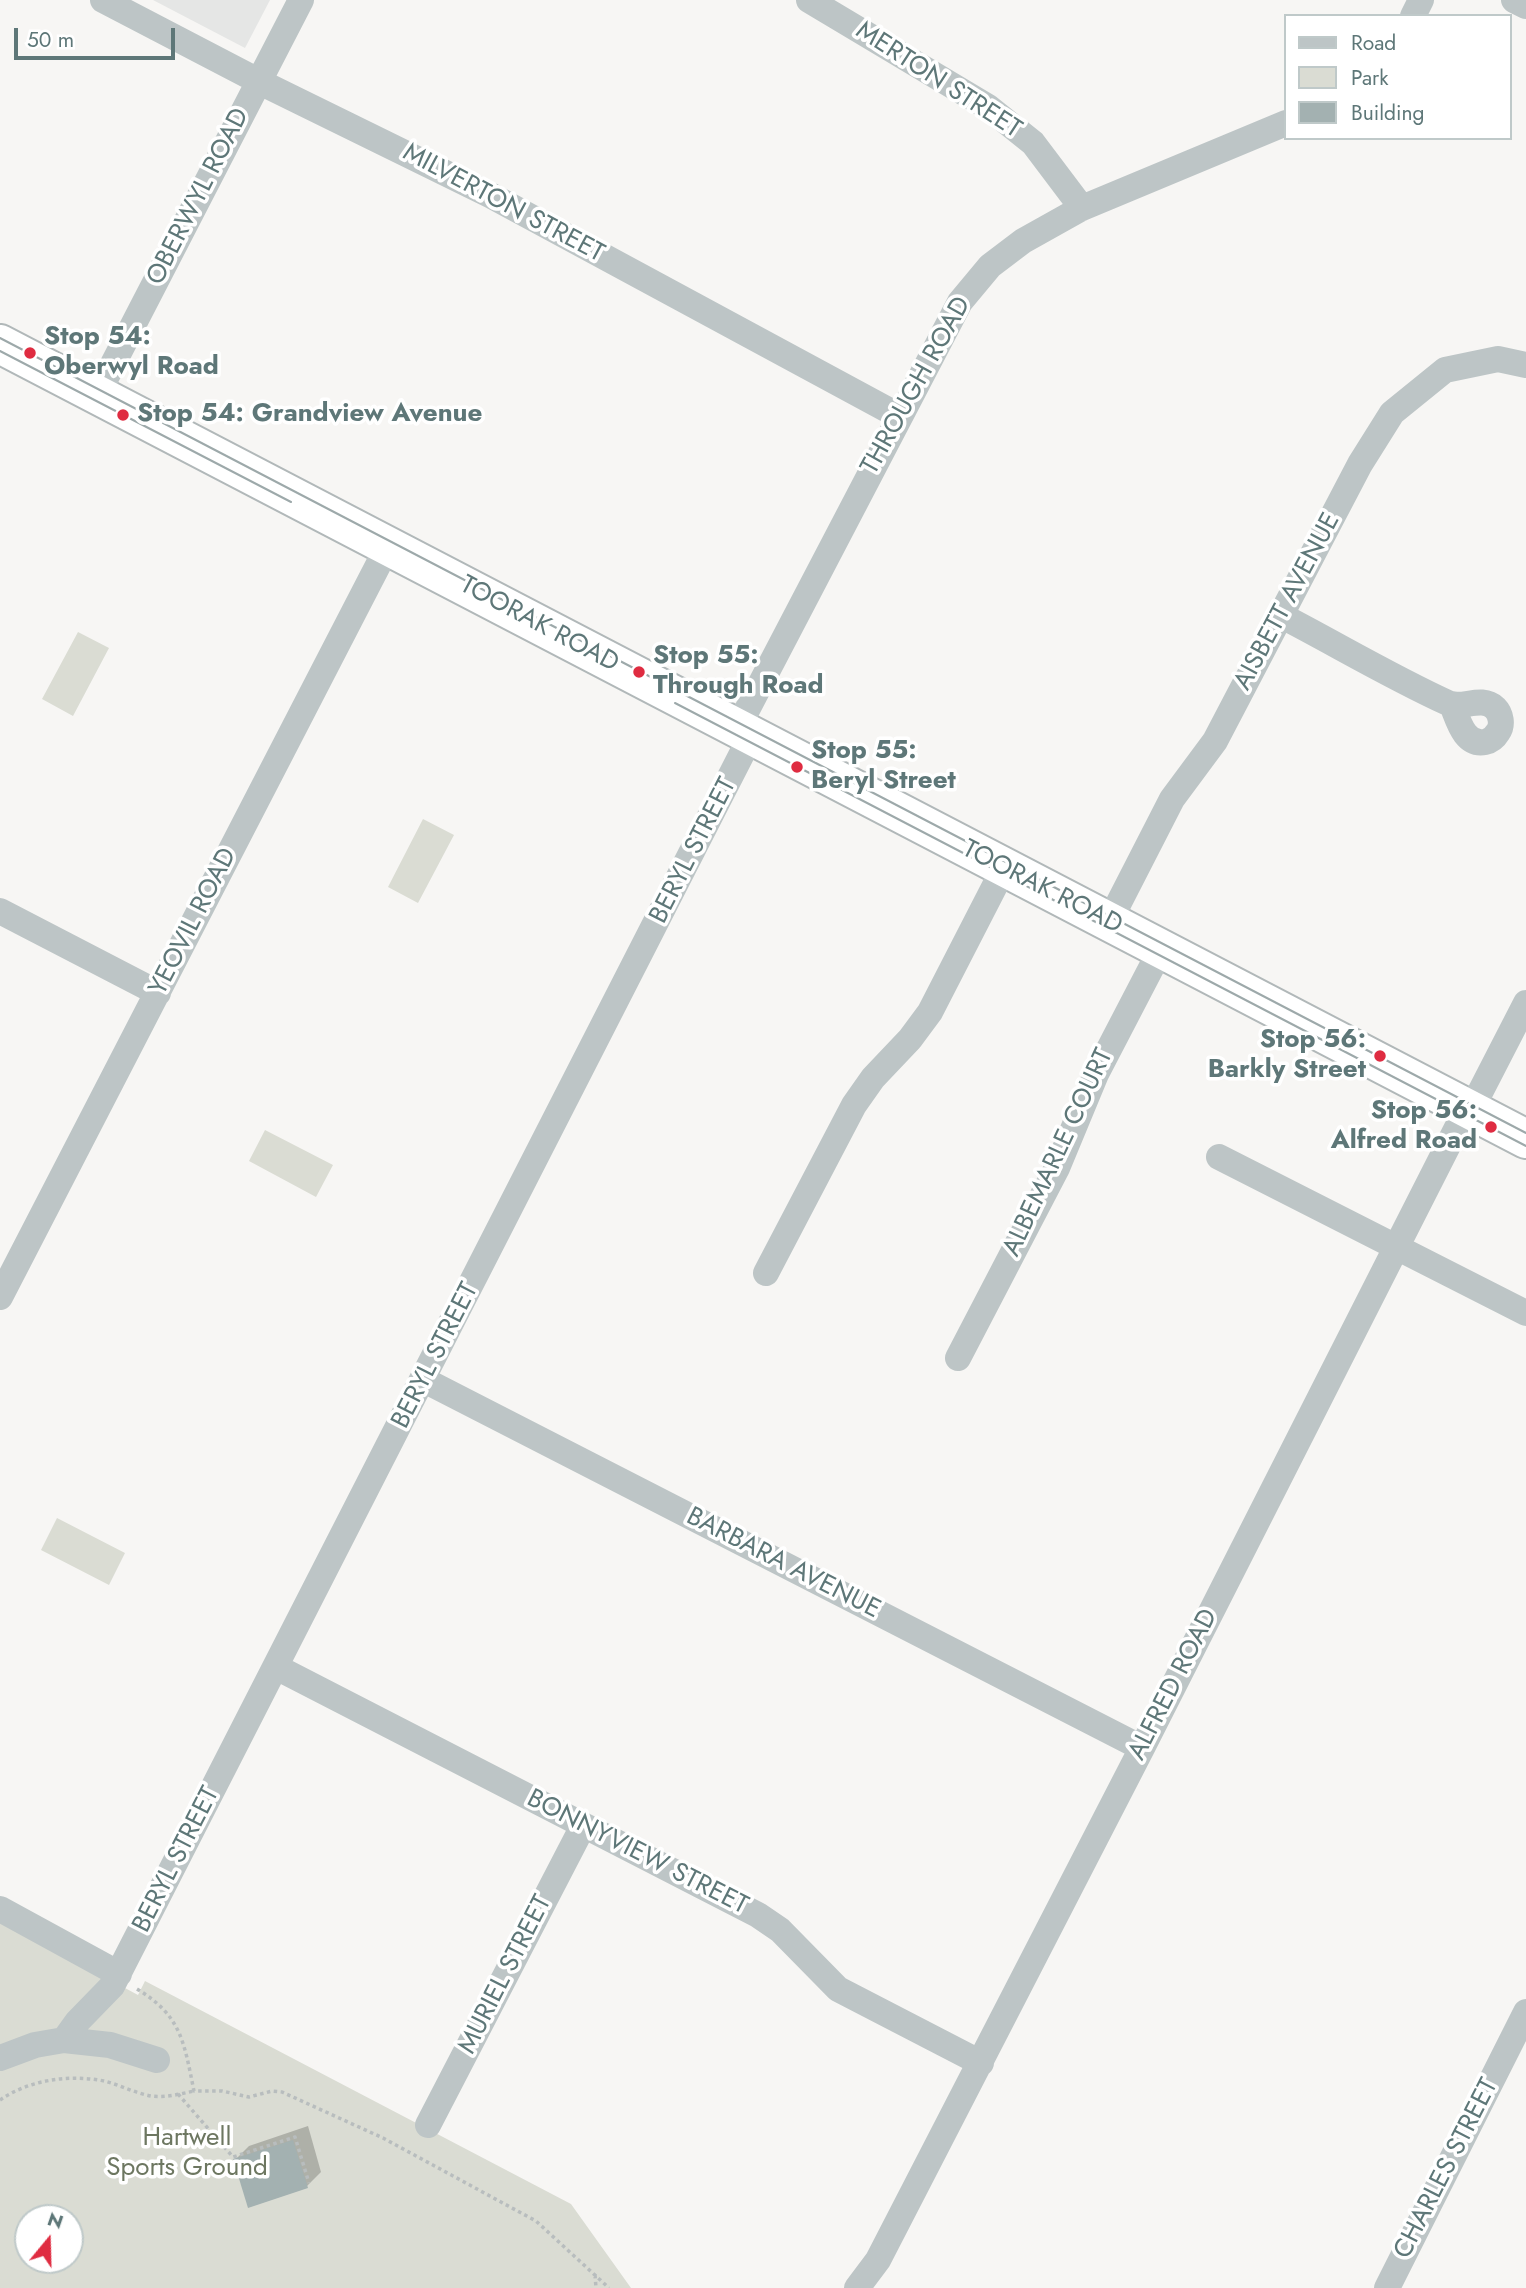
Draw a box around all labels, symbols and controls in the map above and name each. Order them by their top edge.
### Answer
scale bar [18,14,178,58]
legend [1284,14,1512,140]
street label: MERTON STREET [849,16,1027,146]
text: 50 m [27,25,74,55]
text: Road [1351,28,1396,58]
text: Park [1351,63,1388,93]
text: Building [1351,98,1424,128]
street label: OBERWYL ROAD [141,104,257,290]
street label: MILVERTON STREET [397,138,609,270]
street label: THROUGH ROAD [855,292,979,480]
place label: Stop 54: Oberwyl Road [44,322,219,384]
marker: Stop 54: Oberwyl Road [22,345,38,361]
place label: Stop 54: Grandview Avenue [137,399,482,431]
marker: Stop 54: Grandview Avenue [115,407,131,423]
street label: AISBETT AVENUE [1228,508,1348,696]
street label: TOORAK ROAD [454,570,624,680]
place label: Stop 55: Through Road [653,641,824,702]
marker: Stop 55: Through Road [631,664,647,680]
place label: Stop 55: Beryl Street [811,736,956,798]
marker: Stop 55: Beryl Street [789,759,805,775]
street label: BERYL STREET [644,773,744,929]
street label: TOORAK ROAD [957,834,1127,942]
street label: YEOVIL ROAD [144,843,244,1001]
place label: Stop 56: Barkly Street [1208,1025,1366,1086]
street label: ALBEMARLE COURT [997,1044,1121,1262]
marker: Stop 56: Barkly Street [1372,1048,1388,1064]
place label: Stop 56: Alfred Road [1331,1096,1477,1158]
marker: Stop 56: Alfred Road [1483,1119,1499,1135]
street label: BERYL STREET [386,1278,486,1434]
street label: BARBARA AVENUE [681,1502,885,1626]
street label: ALFRED ROAD [1123,1604,1225,1766]
street label: BERYL STREET [127,1782,227,1938]
street label: BONNYVIEW STREET [521,1784,753,1922]
street label: MURIEL STREET [453,1891,559,2059]
street label: CHARLES STREET [1388,2074,1506,2264]
park label: Hartwell Sports Ground [106,2123,268,2184]
north arrow [14,2204,84,2274]
text: N [44,2205,67,2236]

